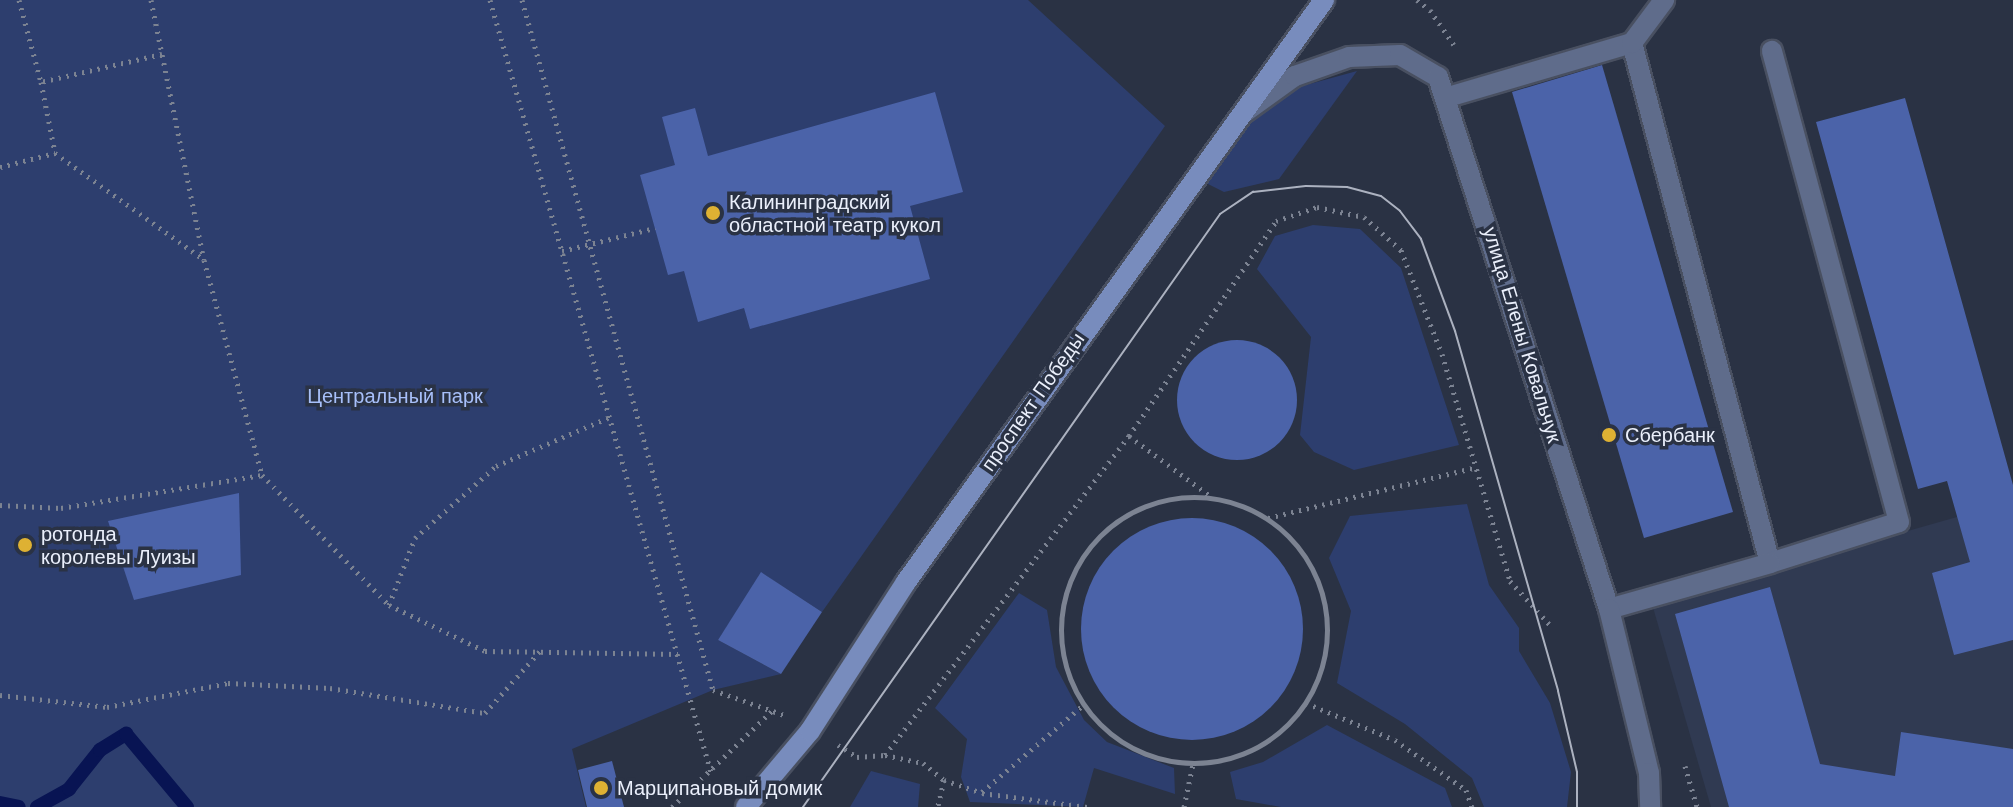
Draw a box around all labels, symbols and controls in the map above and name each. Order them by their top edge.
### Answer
place label: Калининградский областной театр кукол [729,190,941,237]
marker: Калининградский областной театр кукол [704,204,722,222]
street label: улица Елены Ковальчук [1478,224,1566,446]
street label: проспект Победы [976,328,1090,476]
park label: Центральный парк [307,384,483,408]
place label: Сбербанк [1625,423,1715,447]
marker: Сбербанк [1600,426,1618,444]
place label: ротонда королевы Луизы [41,522,196,569]
marker: ротонда королевы Луизы [16,536,34,554]
place label: Марципановый домик [617,776,822,800]
marker: Марципановый домик [592,779,610,797]

